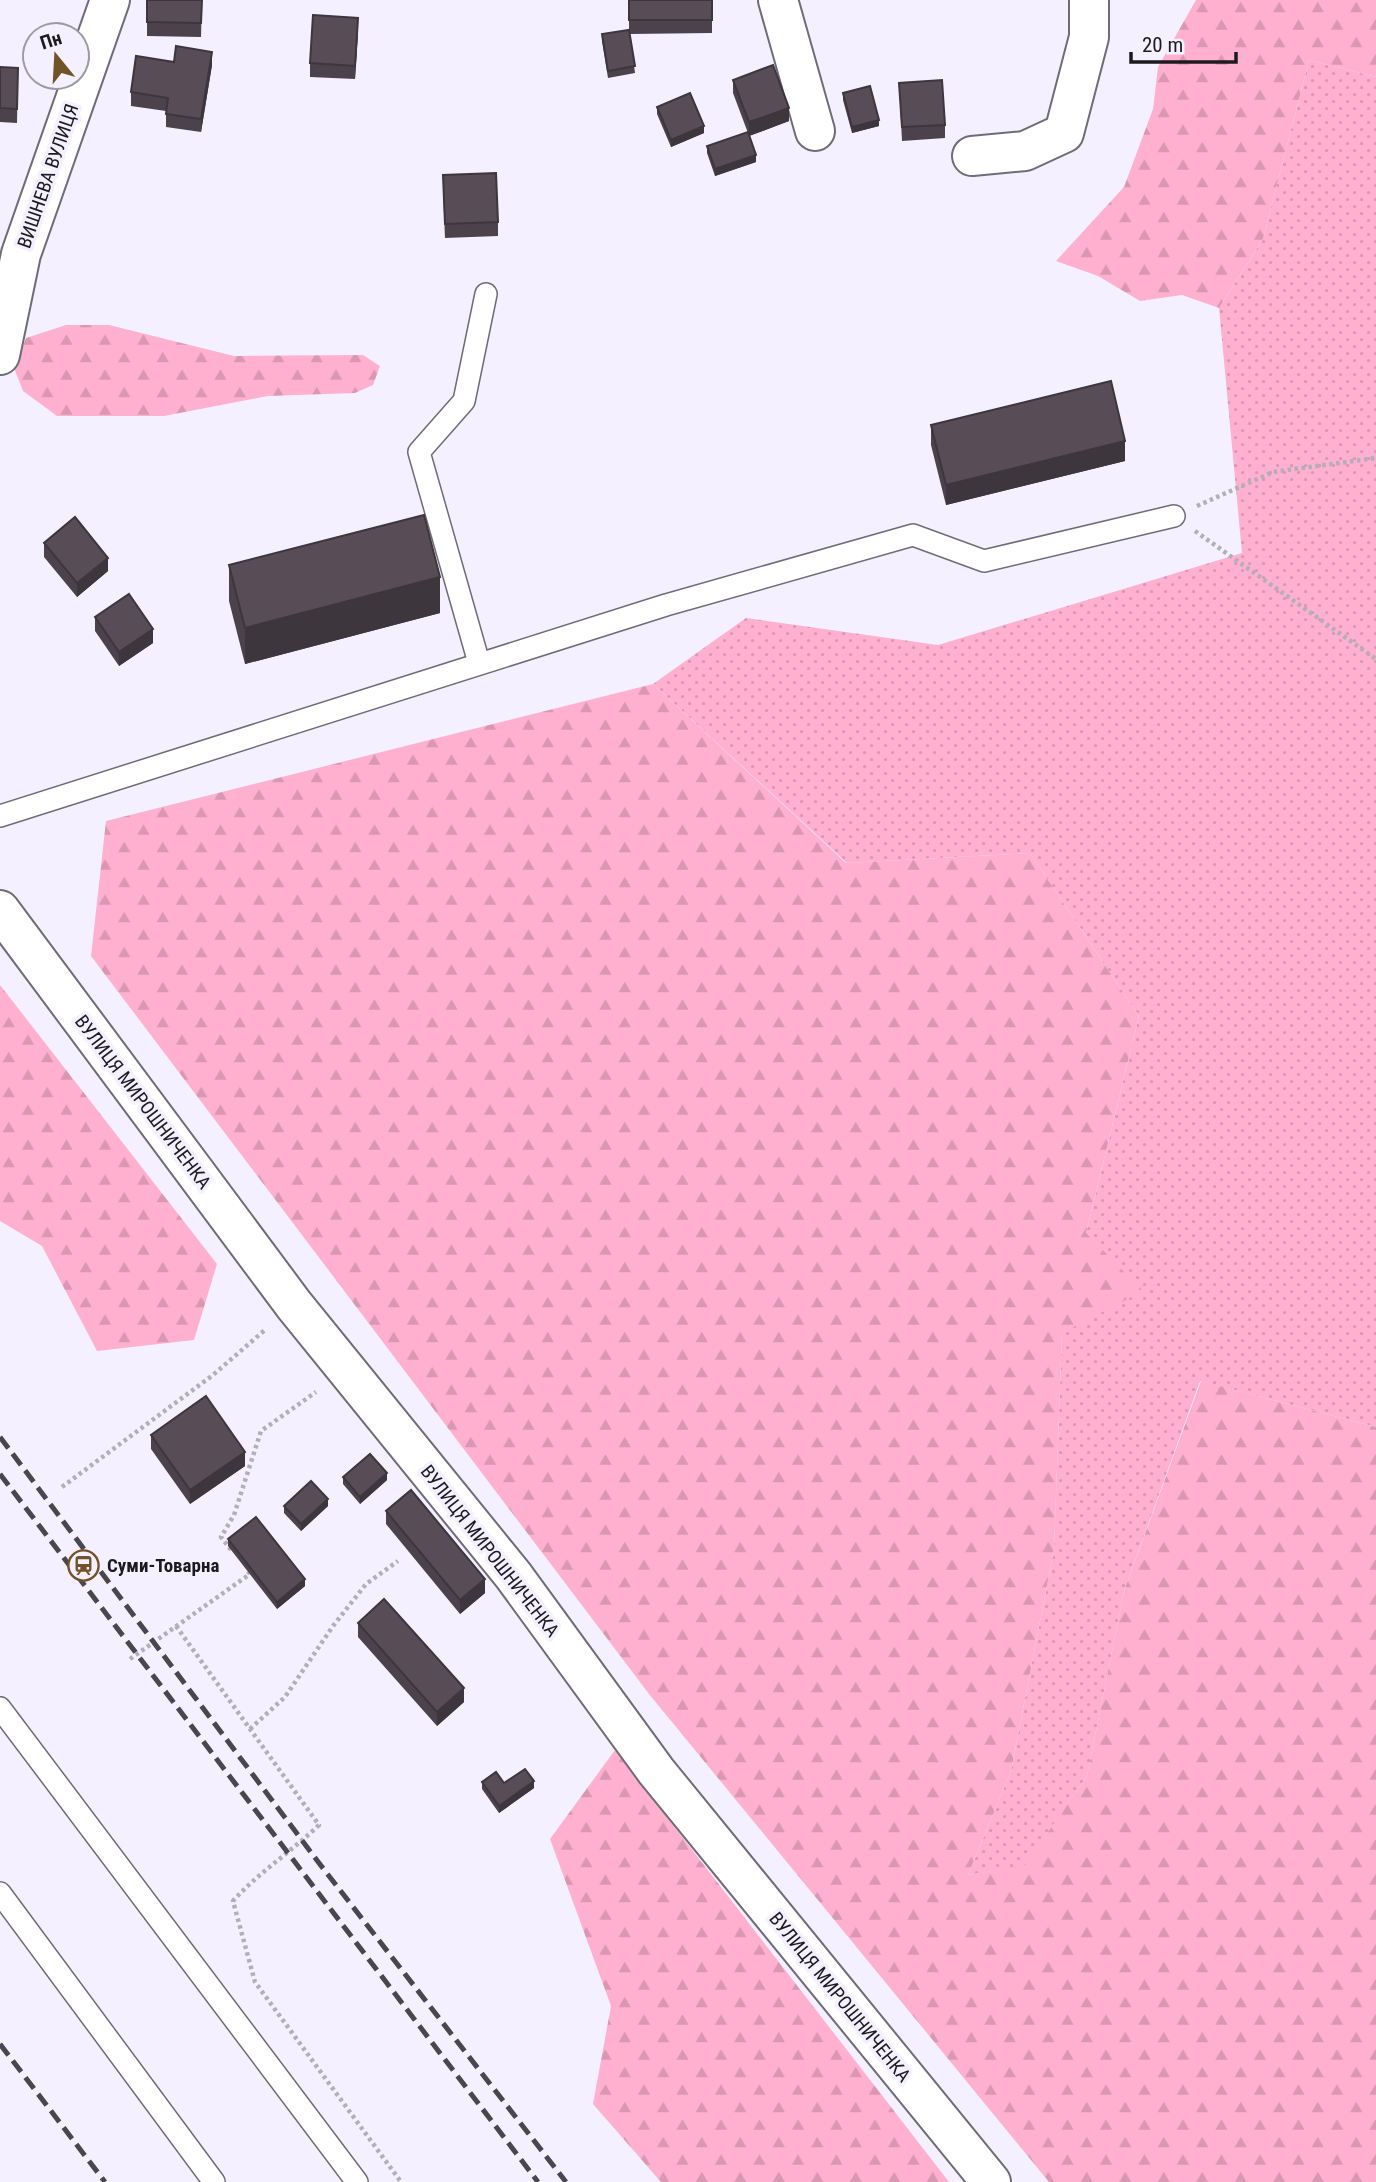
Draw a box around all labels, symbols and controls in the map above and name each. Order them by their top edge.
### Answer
north arrow [21,21,91,91]
scale bar [1131,21,1236,65]
text: Пн [37,26,65,55]
text: 20 m [1142,33,1183,57]
street label: ВИШНЕВА ВУЛИЦЯ [13,101,83,251]
street label: ВУЛИЦЯ МИРОШНИЧЕНКА [70,1010,216,1194]
street label: ВУЛИЦЯ МИРОШНИЧЕНКА [416,1460,564,1642]
station icon: Суми-Товарна [67,1548,101,1582]
place label: Суми-Товарна [107,1554,219,1577]
street label: ВУЛИЦЯ МИРОШНИЧЕНКА [764,1907,916,2087]

